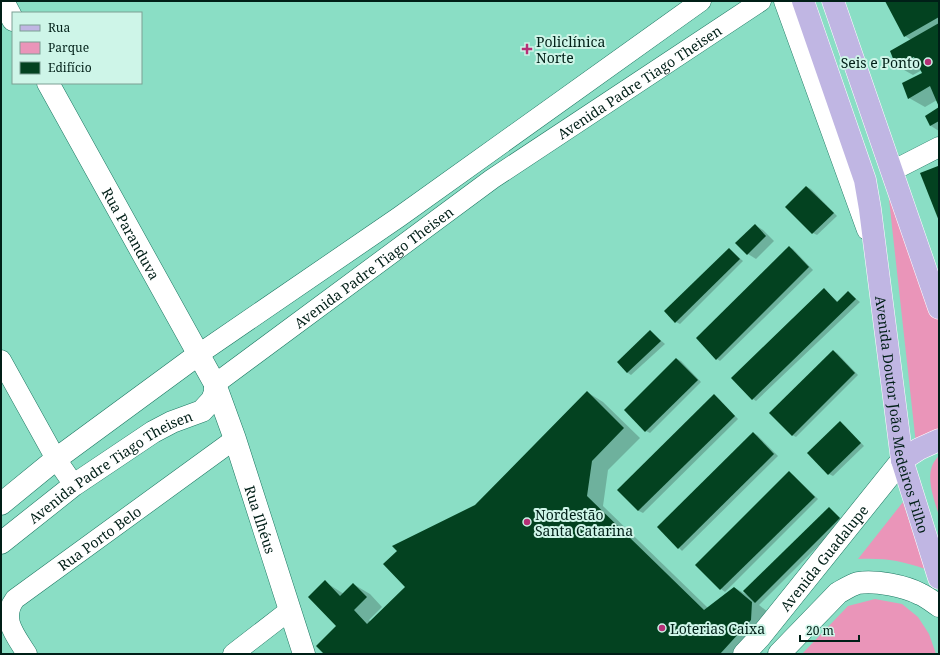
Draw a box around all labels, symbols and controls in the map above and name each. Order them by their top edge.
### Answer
legend [12,12,142,84]
text: Rua [48,19,70,36]
street label: Avenida Padre Tiago Theisen [553,20,725,143]
place label: Policlínica Norte [536,32,605,67]
text: Parque [48,39,89,56]
marker: Policlínica Norte [521,43,533,55]
place label: Seis e Ponto [841,53,920,72]
marker: Seis e Ponto [923,57,933,67]
text: Edifício [48,59,92,76]
street label: Rua Paranduva [98,184,165,283]
street label: Avenida Padre Tiago Theisen [290,202,457,332]
street label: Avenida Doutor João Medeiros Filho [872,295,934,535]
street label: Avenida Padre Tiago Theisen [24,406,195,527]
street label: Rua Ilhéus [241,483,281,556]
street label: Rua Porto Belo [54,501,145,574]
street label: Avenida Guadalupe [775,501,872,615]
place label: Nordestão Santa Catarina [535,505,633,540]
marker: Nordestão Santa Catarina [522,517,532,527]
scale bar [800,617,859,643]
place label: Loterias Caixa [670,619,765,638]
text: 20 m [806,622,834,639]
marker: Loterias Caixa [657,623,667,633]

